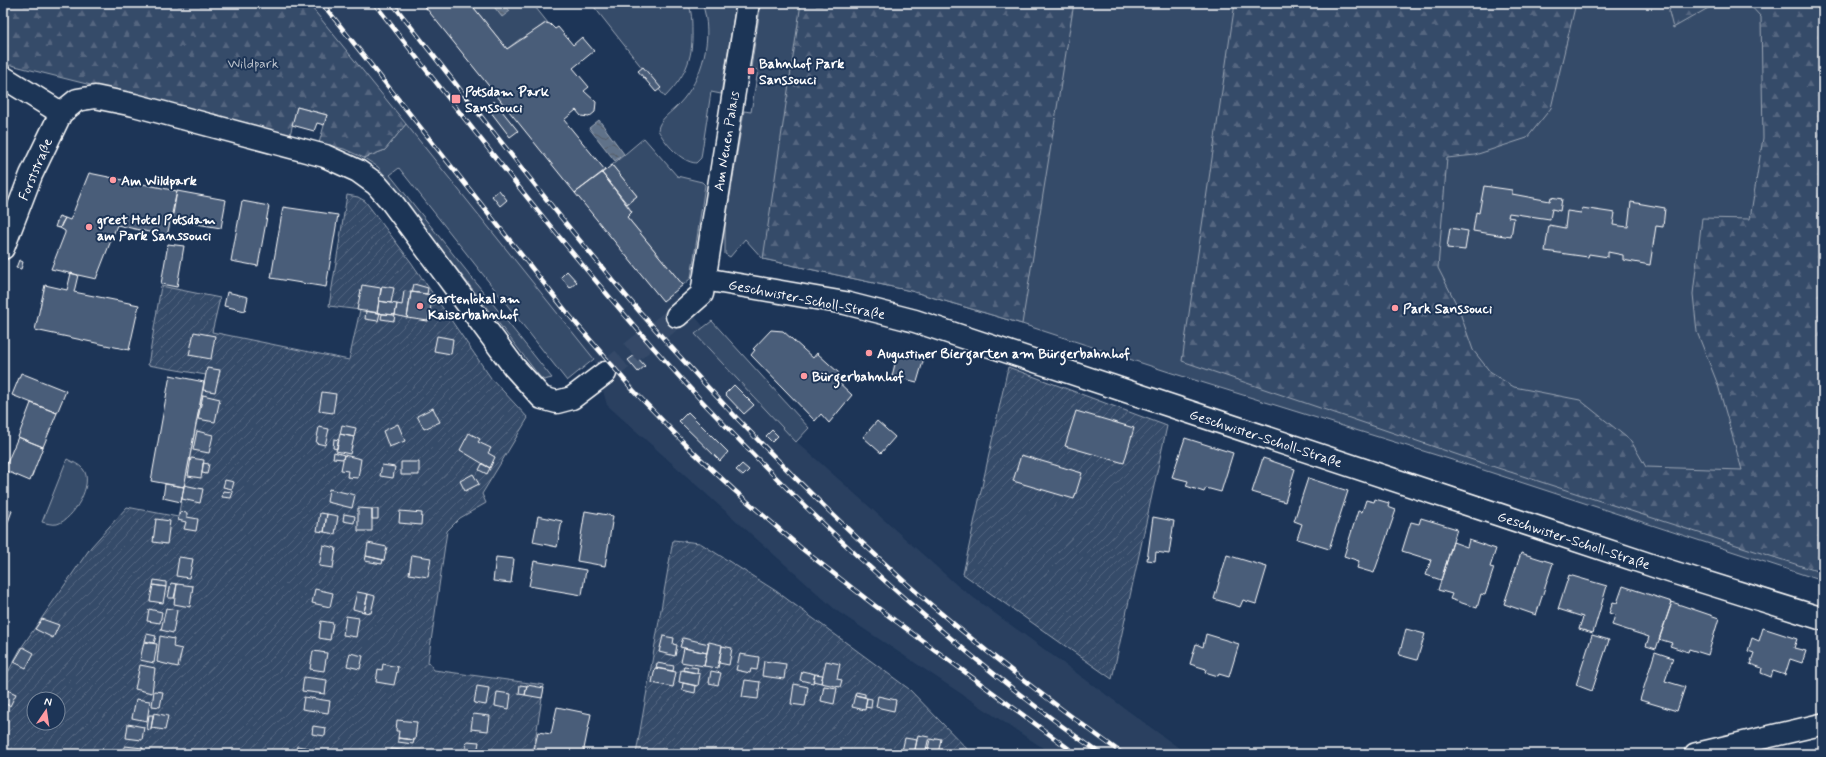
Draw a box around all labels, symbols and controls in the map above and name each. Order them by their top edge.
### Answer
park label: Wildpark [227,55,279,73]
place label: Bahnhof Park Sanssouci [759,55,844,89]
marker: Bahnhof Park Sanssouci [746,66,756,76]
place label: Potsdam Park Sanssouci [465,83,549,117]
street label: Am Neuen Palais [710,90,744,193]
marker: Potsdam Park Sanssouci [450,93,462,105]
street label: Forststraße [15,135,57,203]
place label: Am Wildpark [121,172,197,190]
marker: Am Wildpark [108,175,118,185]
place label: greet Hotel Potsdam am Park Sanssouci [97,211,216,245]
marker: greet Hotel Potsdam am Park Sanssouci [84,222,94,232]
street label: Geschwister-Scholl-Straße [727,276,887,324]
place label: Gartenlokal am Kaiserbahnhof [428,290,520,324]
place label: Park Sanssouci [1403,300,1492,318]
marker: Gartenlokal am Kaiserbahnhof [415,301,425,311]
marker: Park Sanssouci [1390,303,1400,313]
place label: Augustiner Biergarten am Bürgerbahnhof [877,345,1130,366]
marker: Augustiner Biergarten am Bürgerbahnhof [864,348,874,358]
place label: Bürgerbahnhof [812,368,904,389]
marker: Bürgerbahnhof [799,371,809,381]
street label: Geschwister-Scholl-Straße [1187,406,1344,472]
street label: Geschwister-Scholl-Straße [1495,508,1652,574]
north arrow [26,691,66,731]
text: N [43,695,53,710]

